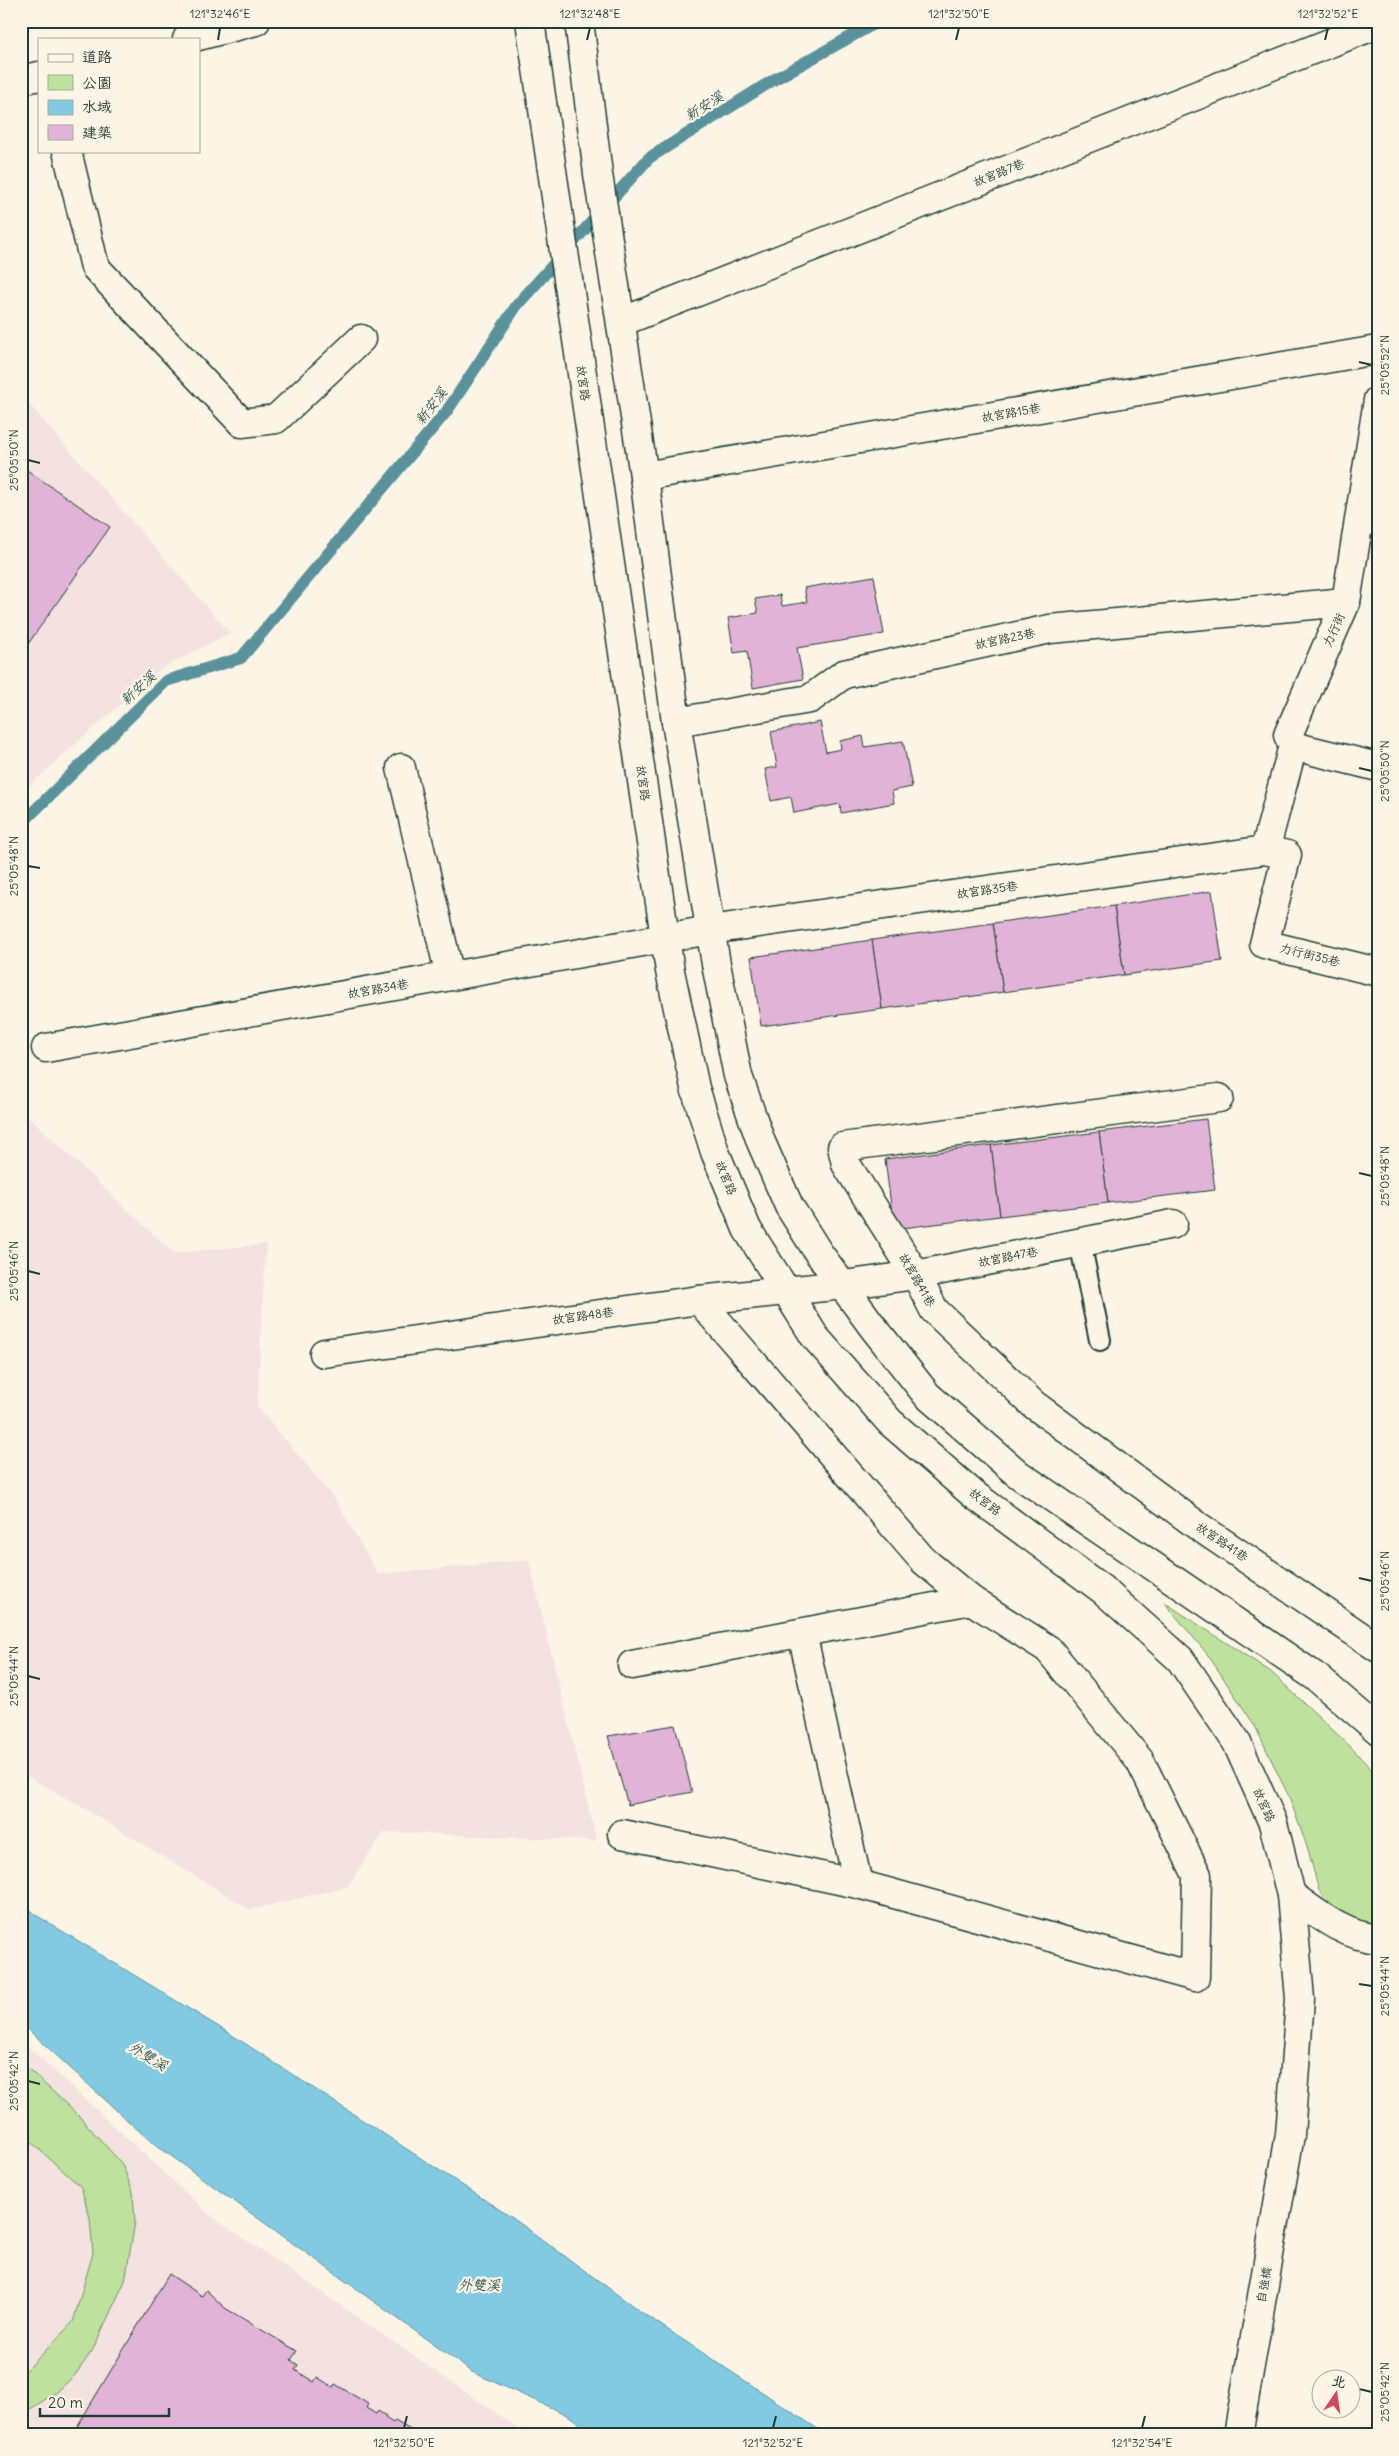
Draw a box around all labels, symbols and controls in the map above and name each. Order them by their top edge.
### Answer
text: 121°32'46"E [190,6,250,21]
text: 121°32'48"E [560,6,620,21]
text: 121°32'50"E [928,6,990,21]
text: 121°32'52"E [1298,6,1358,21]
legend [38,38,200,152]
text: 道路 [82,47,112,66]
text: 公園 [82,73,112,92]
water label: 新安溪 [681,87,727,125]
text: 水域 [82,97,112,116]
text: 建築 [82,123,112,142]
street label: 故宮路7巷 [971,155,1027,190]
text: 25°05'52"N [1377,335,1392,395]
street label: 故宮路 [574,364,593,402]
water label: 新安溪 [411,383,451,428]
street label: 故宮路15巷 [980,400,1042,425]
text: 25°05'50"N [6,429,21,491]
street label: 力行街 [1319,610,1348,649]
street label: 故宮路23巷 [973,625,1036,652]
water label: 新安溪 [117,666,160,709]
text: 25°05'50"N [1377,740,1392,802]
street label: 故宮路 [634,764,653,802]
text: 25°05'48"N [6,836,21,896]
street label: 故宮路35巷 [955,878,1019,901]
street label: 力行街35巷 [1278,940,1342,969]
street label: 故宮路34巷 [346,976,410,1001]
text: 25°05'48"N [1377,1146,1392,1206]
street label: 故宮路 [713,1158,740,1197]
text: 25°05'46"N [6,1241,21,1301]
street label: 故宮路47巷 [977,1243,1039,1270]
street label: 故宮路41巷 [896,1250,939,1309]
street label: 故宮路48巷 [551,1304,615,1327]
street label: 故宮路 [966,1485,1004,1518]
street label: 故宮路41巷 [1193,1519,1251,1564]
text: 25°05'46"N [1377,1551,1392,1611]
text: 25°05'44"N [6,1646,21,1706]
street label: 故宮路 [1250,1785,1279,1824]
text: 25°05'44"N [1377,1956,1392,2016]
water label: 外雙溪 [125,2037,171,2075]
text: 25°05'42"N [6,2051,21,2111]
street label: 自強橋 [1253,2266,1274,2304]
water label: 外雙溪 [458,2276,501,2294]
text: 25°05'42"N [1377,2362,1392,2422]
north arrow [1312,2368,1362,2418]
text: 北 [1330,2371,1348,2392]
scale bar [40,2386,169,2418]
text: 20 m [48,2393,83,2412]
text: 121°32'50"E [373,2435,435,2450]
text: 121°32'52"E [743,2435,803,2450]
text: 121°32'54"E [1112,2435,1172,2450]

